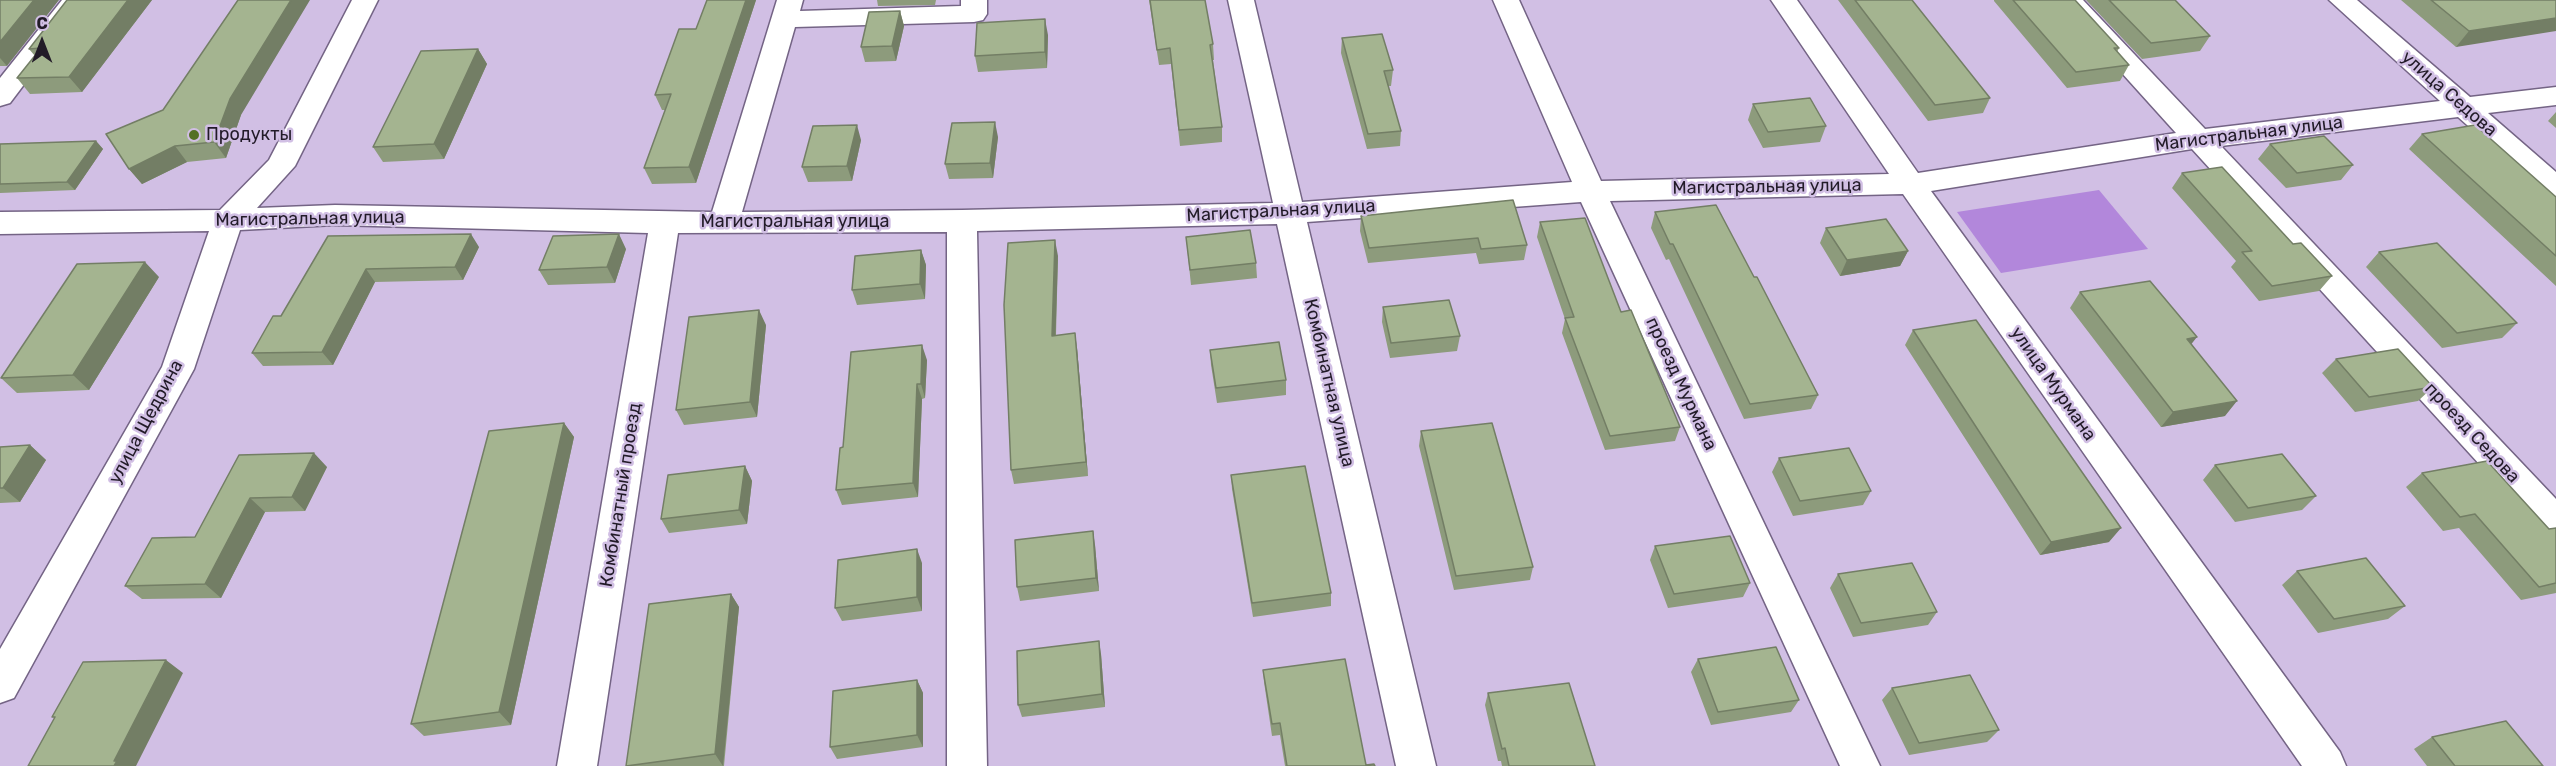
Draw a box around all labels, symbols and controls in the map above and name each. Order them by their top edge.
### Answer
north arrow [12,12,72,72]
text: С [36,14,48,33]
street label: улица Седова [2397,47,2501,141]
street label: Магистральная улица [2154,112,2344,156]
place label: Продукты [206,124,292,146]
marker: Продукты [187,128,201,142]
street label: Магистральная улица [1672,175,1862,199]
street label: Магистральная улица [1186,195,1376,227]
street label: Магистральная улица [215,207,405,231]
street label: Магистральная улица [700,211,890,233]
street label: Комбинатная улица [1299,297,1359,469]
street label: проезд Мурмана [1641,314,1721,454]
street label: улица Мурмана [2006,323,2100,445]
street label: улица Щедрина [104,356,188,488]
street label: проезд Седова [2420,378,2524,488]
street label: Комбинатный проезд [596,401,646,589]

